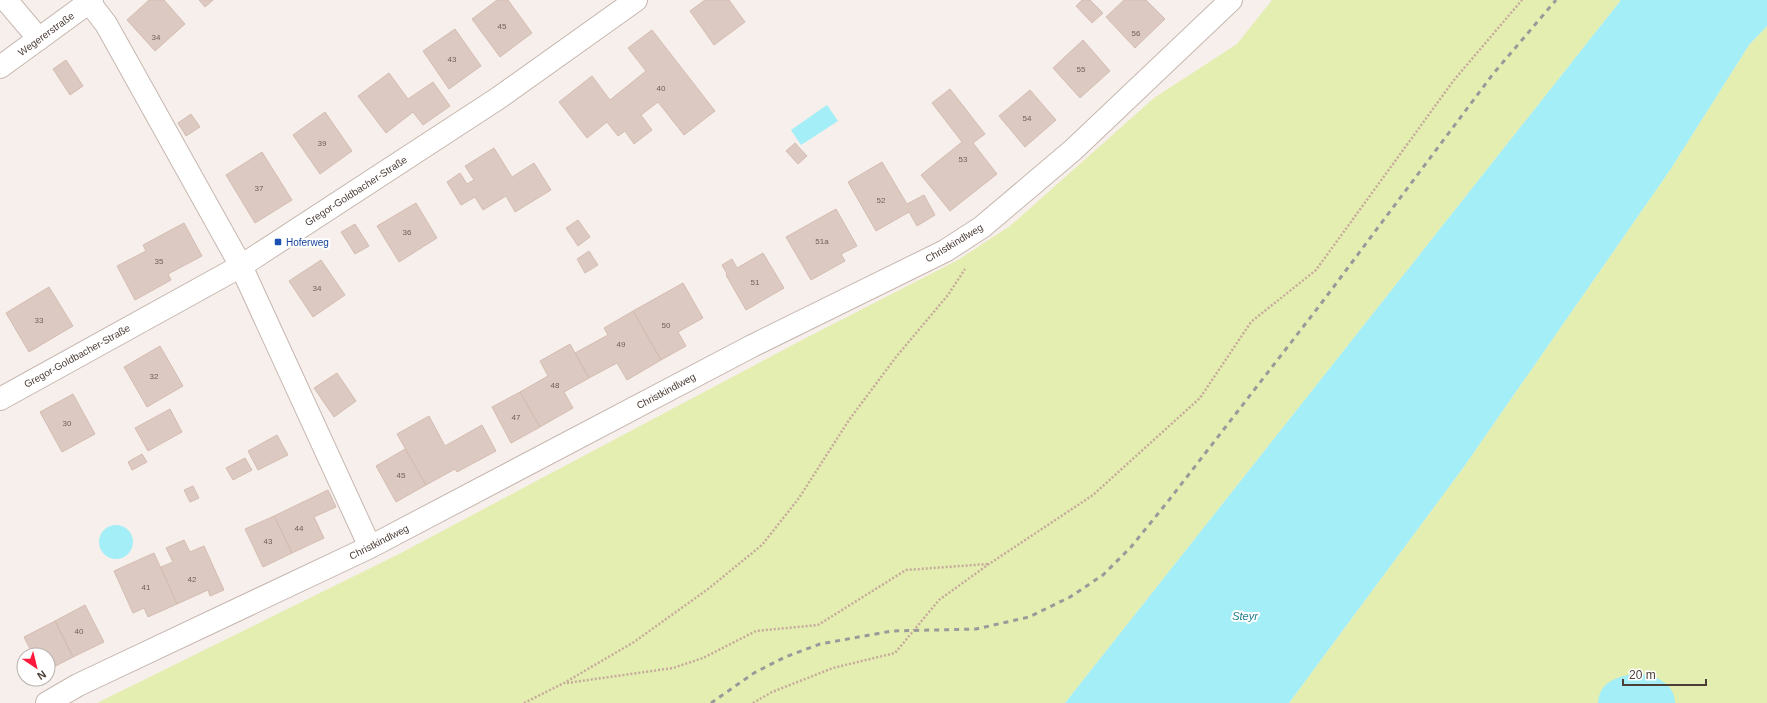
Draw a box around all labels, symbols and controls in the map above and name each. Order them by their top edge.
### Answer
street label: Wegererstraße [16,10,76,58]
house number: 45 [498,22,507,31]
house number: 56 [1132,29,1141,38]
house number: 34 [152,33,161,42]
house number: 43 [448,55,457,64]
house number: 55 [1077,65,1086,74]
house number: 40 [657,84,666,93]
house number: 54 [1023,114,1032,123]
house number: 39 [318,139,327,148]
street label: Gregor-Goldbacher-Straße [303,154,409,228]
house number: 53 [959,155,968,164]
house number: 37 [255,184,264,193]
house number: 52 [877,196,886,205]
street label: Christkindlweg [923,222,985,264]
house number: 36 [403,228,412,237]
marker: Hoferweg [273,237,283,247]
place label: Hoferweg [286,237,329,248]
house number: 51a [815,237,829,246]
house number: 35 [155,257,164,266]
house number: 51 [751,278,760,287]
house number: 34 [313,284,322,293]
house number: 33 [35,316,44,325]
house number: 50 [662,321,671,330]
street label: Gregor-Goldbacher-Straße [22,322,132,390]
house number: 49 [617,340,626,349]
street label: Christkindlweg [635,371,697,411]
house number: 32 [150,372,159,381]
house number: 48 [551,381,560,390]
house number: 47 [512,413,521,422]
house number: 30 [63,419,72,428]
house number: 45 [397,471,406,480]
street label: Christkindlweg [348,522,410,562]
house number: 44 [295,524,304,533]
house number: 43 [264,537,273,546]
house number: 42 [188,575,197,584]
house number: 41 [142,583,151,592]
water label: Steyr [1232,610,1259,622]
house number: 40 [75,627,84,636]
north arrow [16,647,56,687]
scale bar [1623,661,1706,687]
text: N [35,668,48,682]
text: 20 m [1629,668,1656,682]

